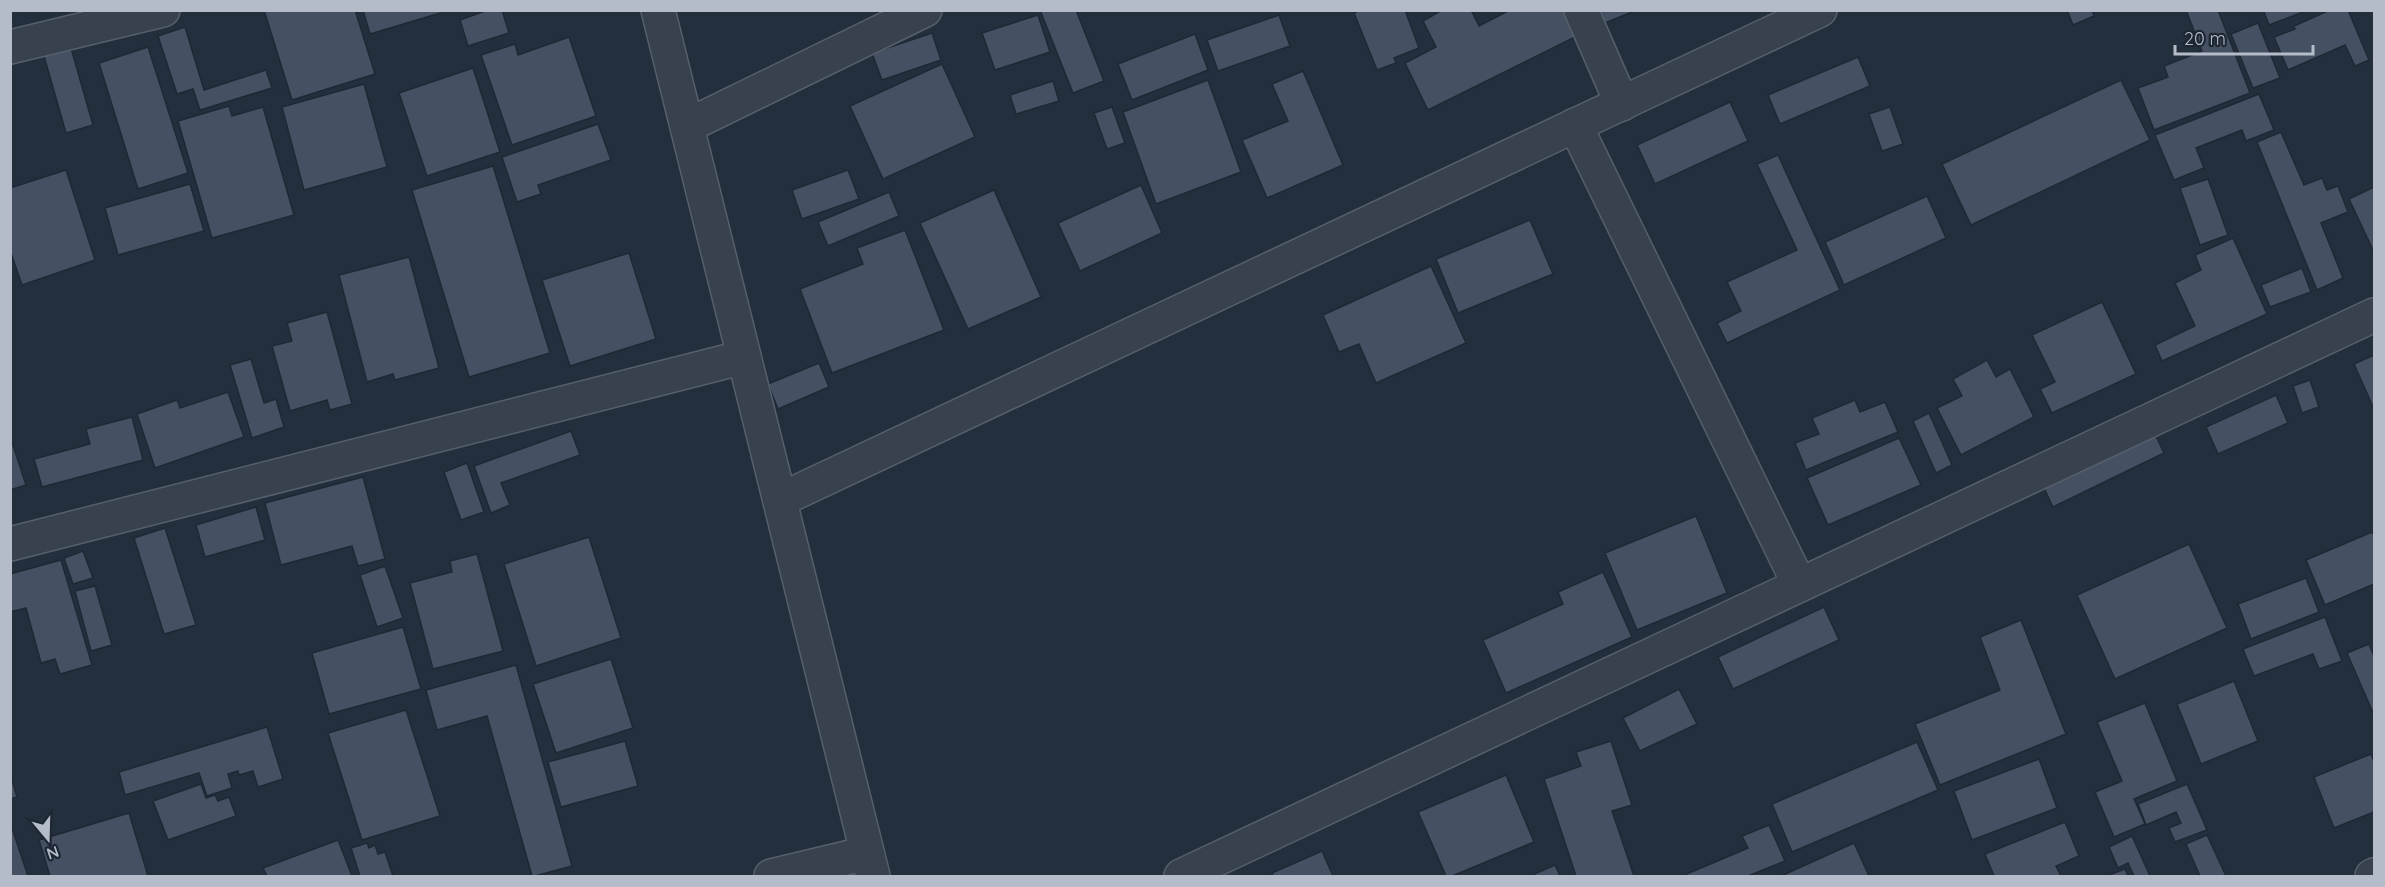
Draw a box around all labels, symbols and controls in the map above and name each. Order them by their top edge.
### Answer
scale bar [2175,18,2313,56]
text: 20 m [2184,27,2226,50]
north arrow [18,809,78,869]
text: N [44,842,62,865]

